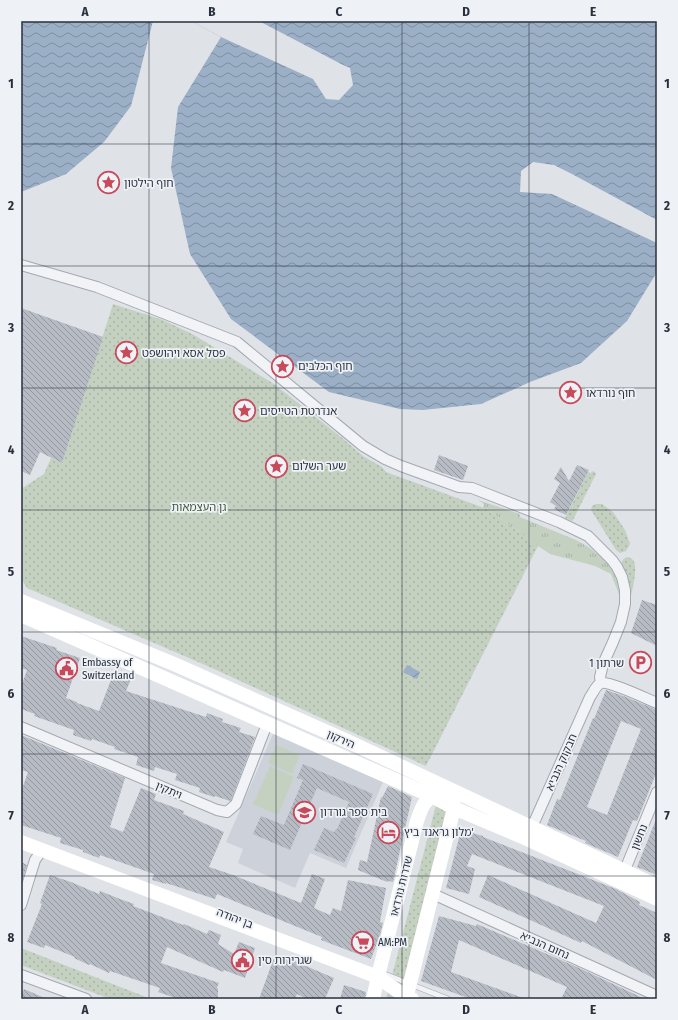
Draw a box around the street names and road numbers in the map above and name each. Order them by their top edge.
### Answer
street label: הירקון [325,728,357,751]
street label: חבקוק הנביא [543,732,580,793]
street label: ויתקין [154,779,184,802]
street label: נחשון [628,823,650,852]
street label: שדרות נורדאו [388,854,415,918]
street label: בן יהודה [215,906,255,931]
street label: נחום הנביא [518,929,571,962]

